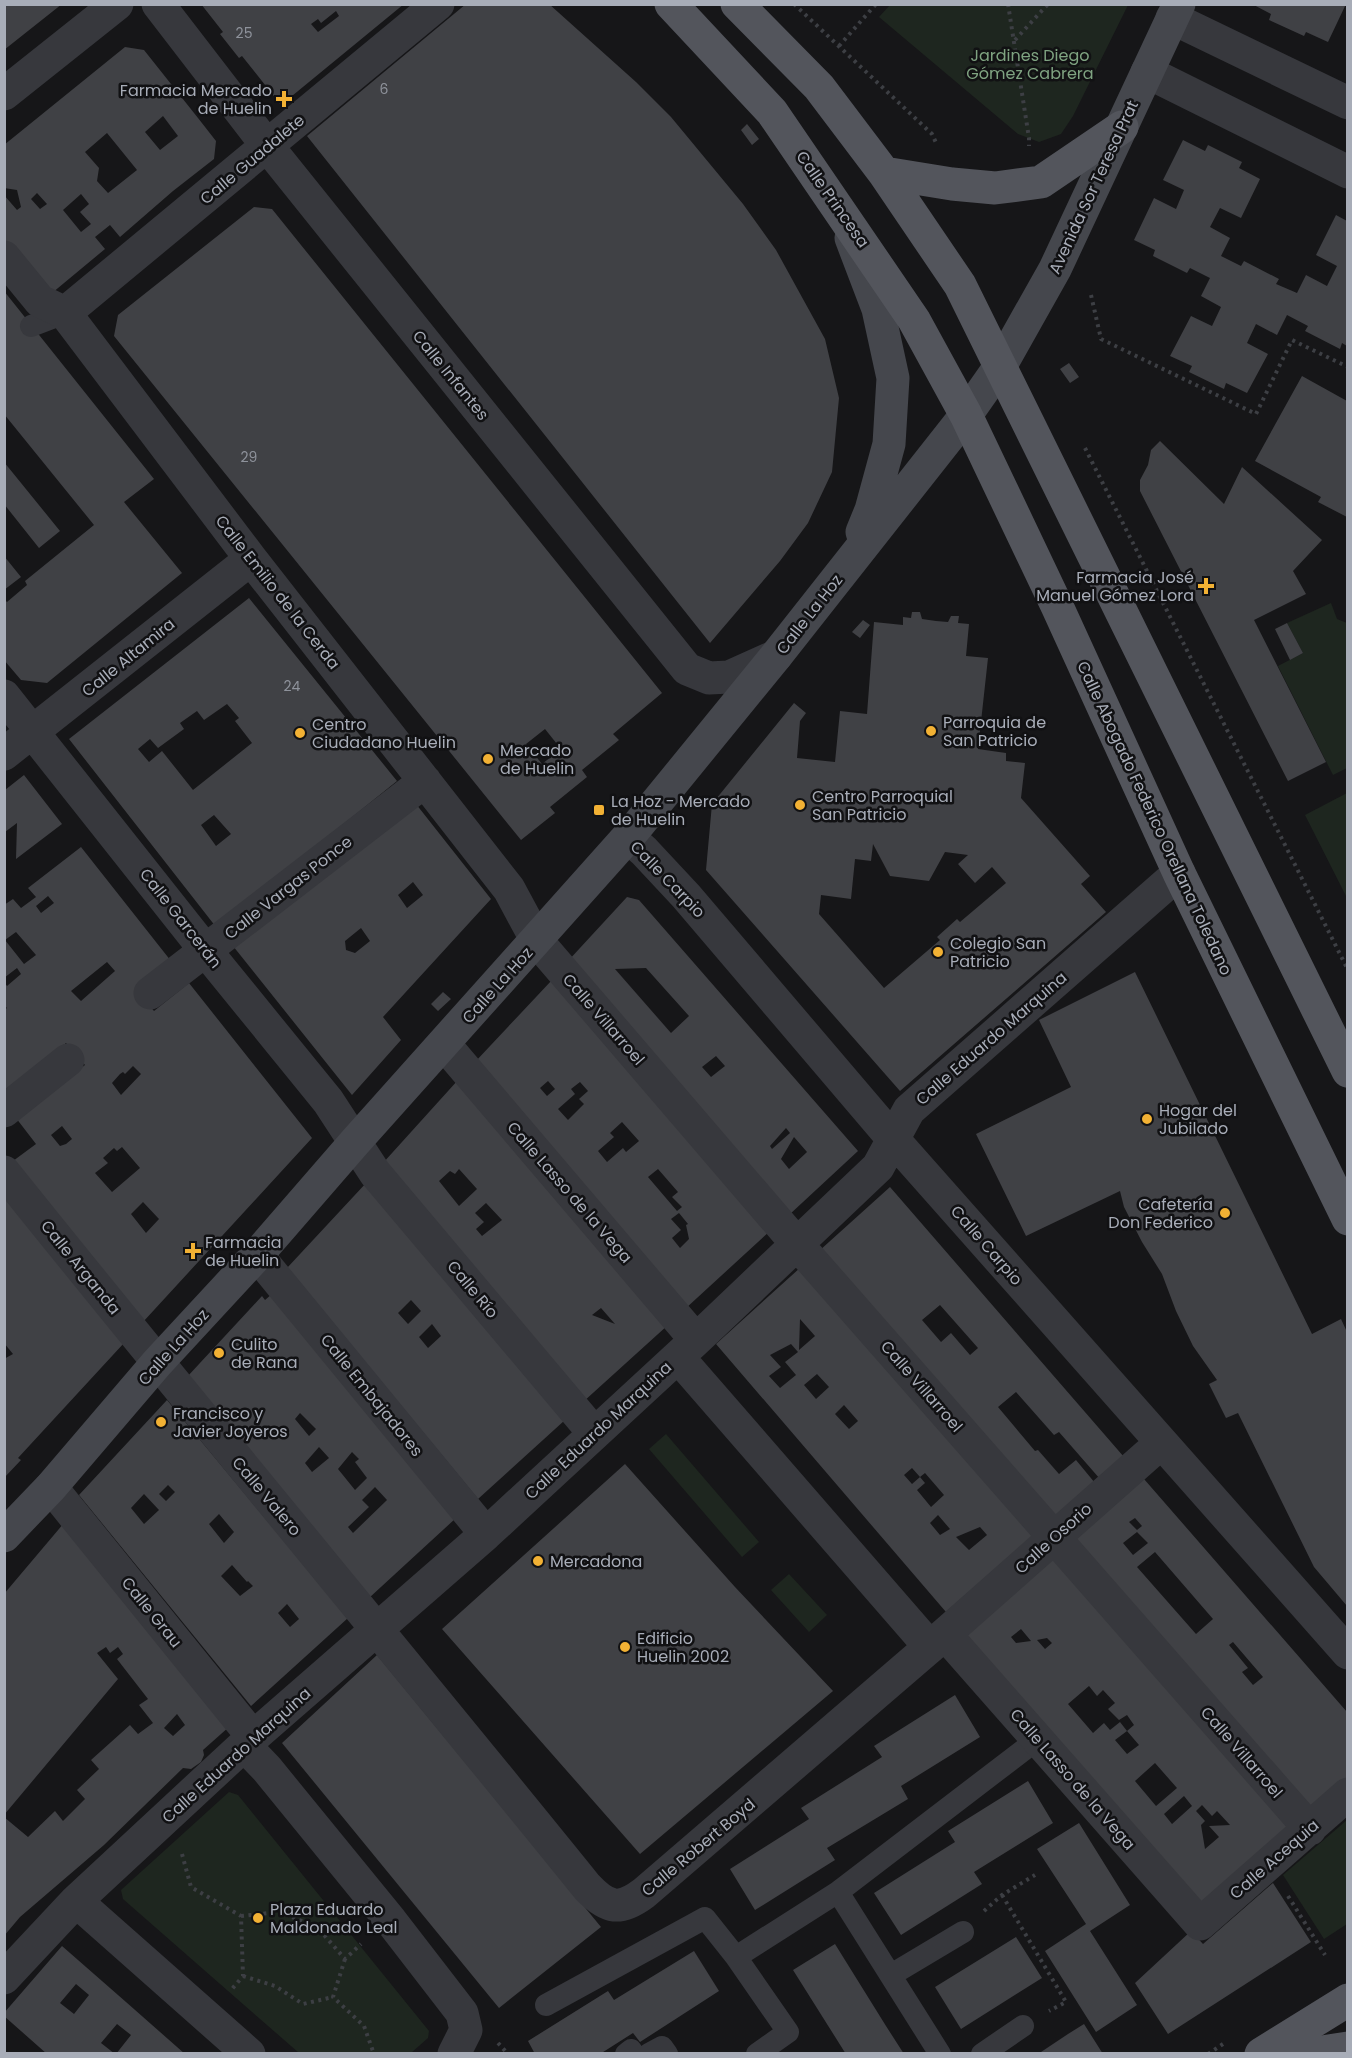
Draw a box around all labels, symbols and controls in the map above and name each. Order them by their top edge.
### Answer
house number: 25 [236,23,252,43]
park label: Jardines Diego Gómez Cabrera [966,44,1094,85]
place label: Farmacia Mercado de Huelin [120,79,272,120]
house number: 6 [380,79,389,99]
marker: Farmacia Mercado de Huelin [277,92,291,106]
street label: Avenida Sor Teresa Prat [1043,96,1144,278]
street label: Calle Guadalete [195,109,310,210]
street label: Calle Princesa [791,146,875,252]
street label: Calle Infantes [407,325,494,425]
house number: 29 [241,447,257,467]
street label: Calle Emilio de la Cerda [210,510,345,674]
place label: Farmacia José Manuel Gómez Lora [1036,566,1194,607]
street label: Calle La Hoz [771,569,848,659]
marker: Farmacia José Manuel Gómez Lora [1199,579,1213,593]
street label: Calle Altamira [77,613,180,702]
street label: Calle Abogado Federico Orellana Toledano [1071,657,1238,979]
house number: 24 [284,676,301,696]
place label: Parroquia de San Patricio [943,711,1046,752]
place label: Centro Ciudadano Huelin [312,713,456,754]
marker: Parroquia de San Patricio [924,724,938,738]
marker: Centro Ciudadano Huelin [293,726,307,740]
place label: Mercado de Huelin [500,739,574,780]
marker: Mercado de Huelin [481,752,495,766]
place label: Centro Parroquial San Patricio [812,785,953,826]
place label: La Hoz - Mercado de Huelin [611,790,750,831]
marker: Centro Parroquial San Patricio [793,798,807,812]
marker: La Hoz - Mercado de Huelin [592,803,606,817]
street label: Calle Vargas Ponce [220,830,357,945]
street label: Calle Carpio [625,836,710,923]
street label: Calle Garcerán [134,864,227,973]
place label: Colegio San Patricio [950,932,1046,973]
street label: Calle La Hoz [457,942,538,1029]
marker: Colegio San Patricio [931,945,945,959]
street label: Calle Eduardo Marquina [911,966,1072,1110]
street label: Calle Villarroel [557,968,650,1070]
place label: Hogar del Jubilado [1159,1099,1237,1140]
marker: Hogar del Jubilado [1140,1112,1154,1126]
street label: Calle Lasso de la Vega [502,1117,638,1268]
place label: Cafetería Don Federico [1108,1193,1213,1234]
street label: Calle Carpio [945,1200,1028,1290]
marker: Cafetería Don Federico [1218,1206,1232,1220]
street label: Calle Arganda [35,1215,126,1319]
place label: Farmacia de Huelin [205,1231,282,1272]
marker: Farmacia de Huelin [186,1244,200,1258]
street label: Calle Río [442,1255,504,1323]
street label: Calle La Hoz [133,1304,214,1391]
street label: Calle Embajadores [315,1329,428,1461]
place label: Culito de Rana [231,1333,298,1374]
street label: Calle Villarroel [875,1335,968,1437]
marker: Culito de Rana [212,1346,226,1360]
street label: Calle Eduardo Marquina [520,1356,677,1505]
place label: Francisco y Javier Joyeros [173,1402,288,1443]
marker: Francisco y Javier Joyeros [154,1415,168,1429]
street label: Calle Valero [227,1452,307,1541]
street label: Calle Osorio [1010,1498,1097,1579]
place label: Mercadona [550,1550,642,1573]
marker: Mercadona [531,1554,545,1568]
street label: Calle Grau [116,1572,187,1652]
place label: Edificio Huelin 2002 [637,1627,729,1668]
marker: Edificio Huelin 2002 [618,1640,632,1654]
street label: Calle Eduardo Marquina [157,1682,316,1829]
street label: Calle Villarroel [1195,1701,1288,1803]
street label: Calle Lasso de la Vega [1005,1704,1141,1855]
street label: Calle Robert Boyd [637,1793,760,1902]
street label: Calle Acequia [1225,1814,1324,1905]
place label: Plaza Eduardo Maldonado Leal [270,1898,398,1939]
marker: Plaza Eduardo Maldonado Leal [251,1911,265,1925]

